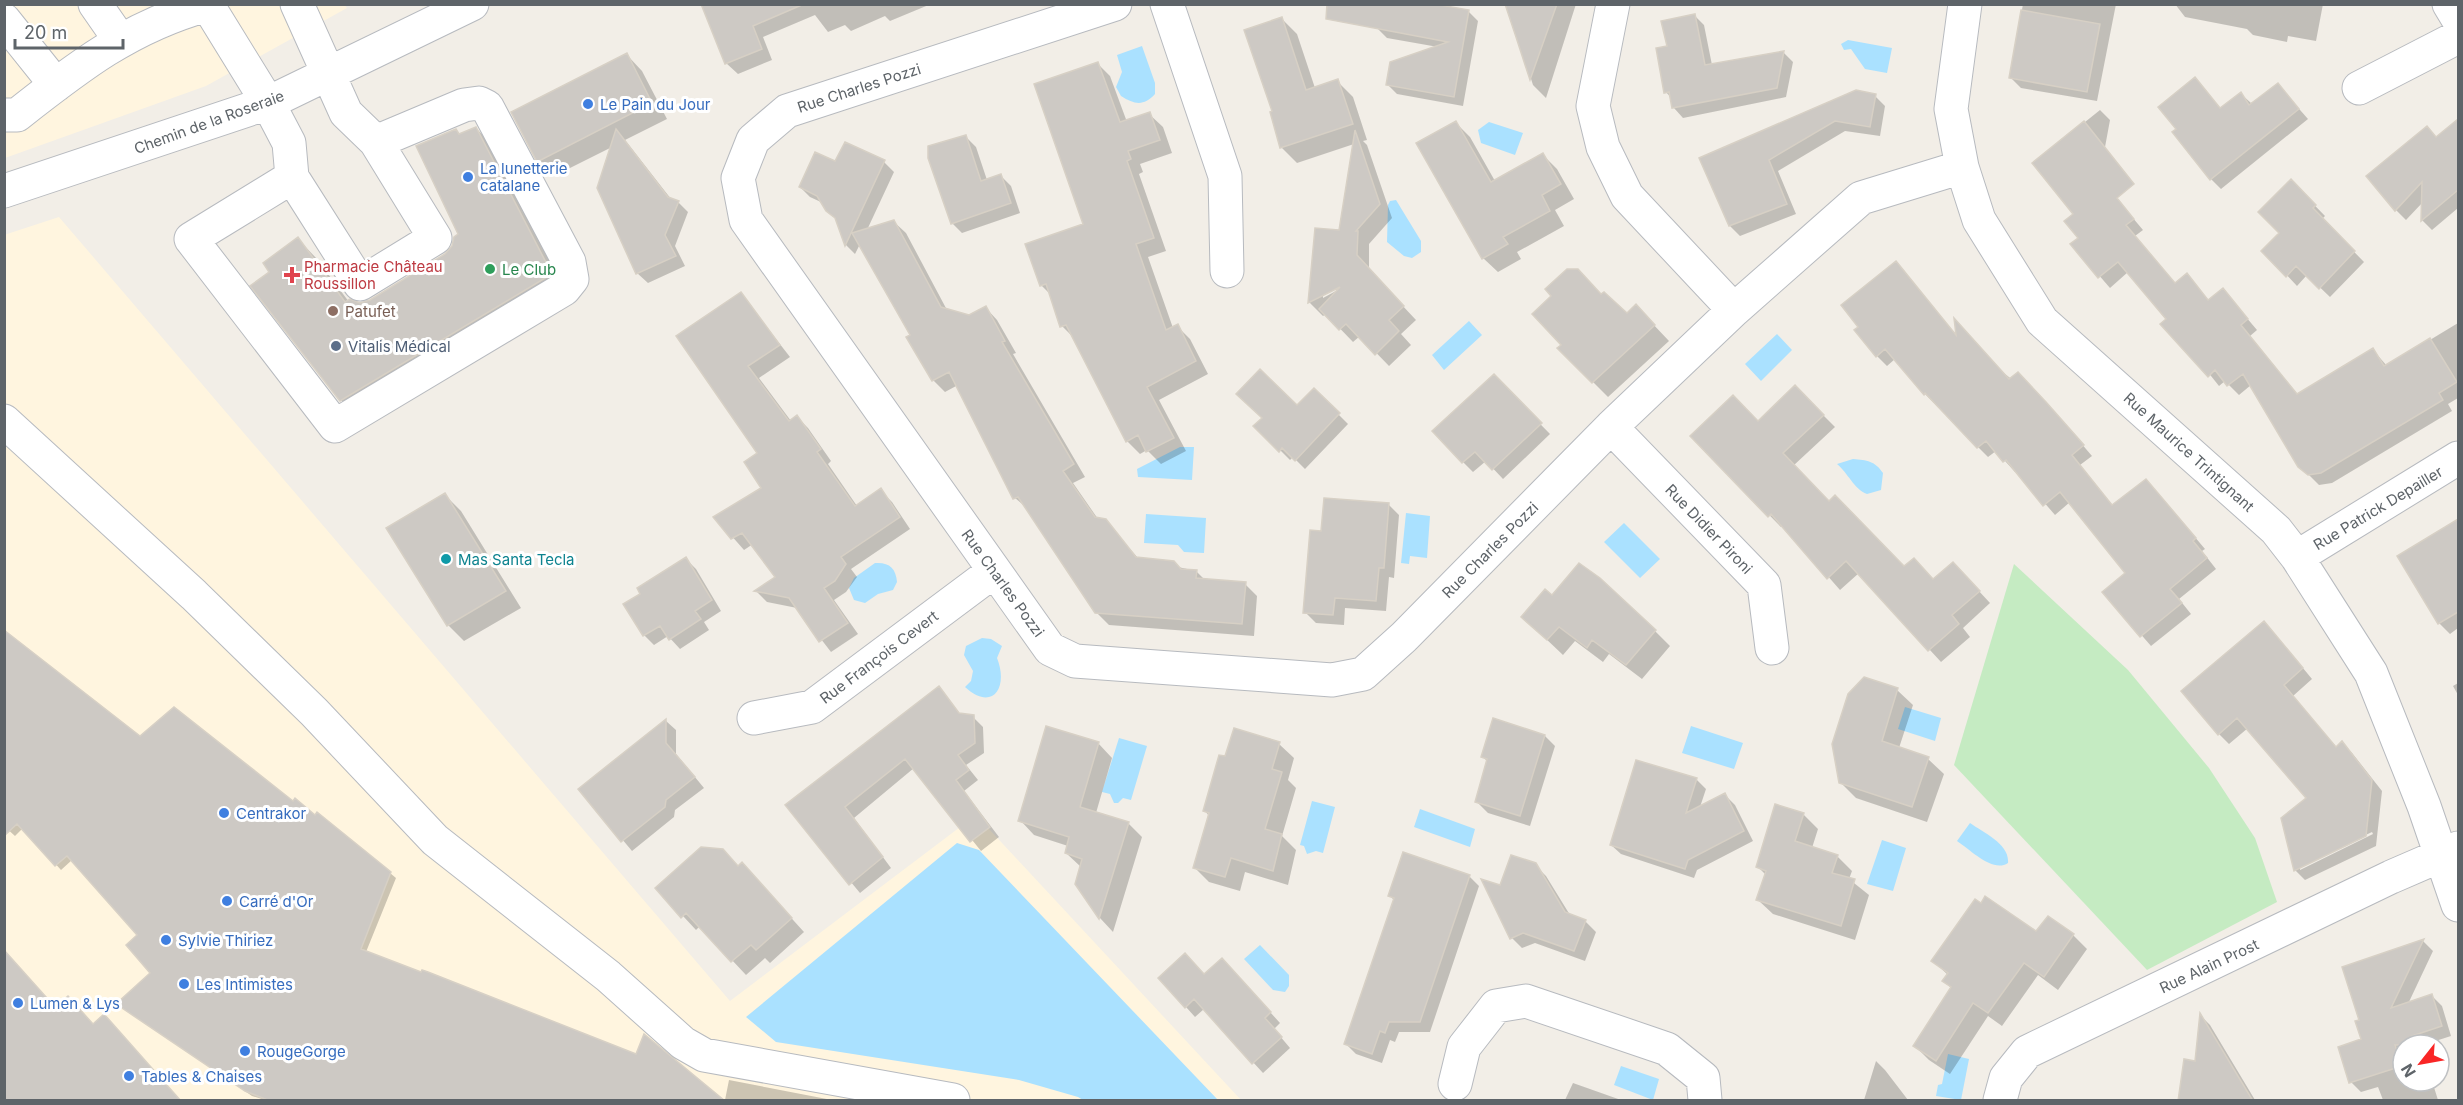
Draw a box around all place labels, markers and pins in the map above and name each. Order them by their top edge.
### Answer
place label: Le Pain du Jour [600,95,711,114]
marker: Le Pain du Jour [581,97,595,111]
place label: La lunetterie catalane [480,159,568,195]
marker: La lunetterie catalane [461,170,475,184]
place label: Pharmacie Château Roussillon [304,257,443,293]
place label: Le Club [502,260,556,279]
marker: Le Club [483,262,497,276]
marker: Pharmacie Château Roussillon [285,268,299,282]
place label: Patufet [345,302,396,321]
marker: Patufet [326,304,340,318]
place label: Vitalis Médical [348,337,451,356]
marker: Vitalis Médical [329,339,343,353]
place label: Mas Santa Tecla [458,550,575,569]
marker: Mas Santa Tecla [439,552,453,566]
place label: Centrakor [236,804,306,823]
marker: Centrakor [217,806,231,820]
place label: Carré d'Or [239,892,314,911]
marker: Carré d'Or [220,894,234,908]
place label: Sylvie Thiriez [178,931,273,950]
marker: Sylvie Thiriez [159,933,173,947]
place label: Les Intimistes [196,975,293,994]
marker: Les Intimistes [177,977,191,991]
place label: Lumen & Lys [30,994,120,1013]
marker: Lumen & Lys [11,996,25,1010]
place label: RougeGorge [257,1042,346,1061]
marker: RougeGorge [238,1044,252,1058]
place label: Tables & Chaises [141,1067,262,1086]
marker: Tables & Chaises [122,1069,136,1083]

